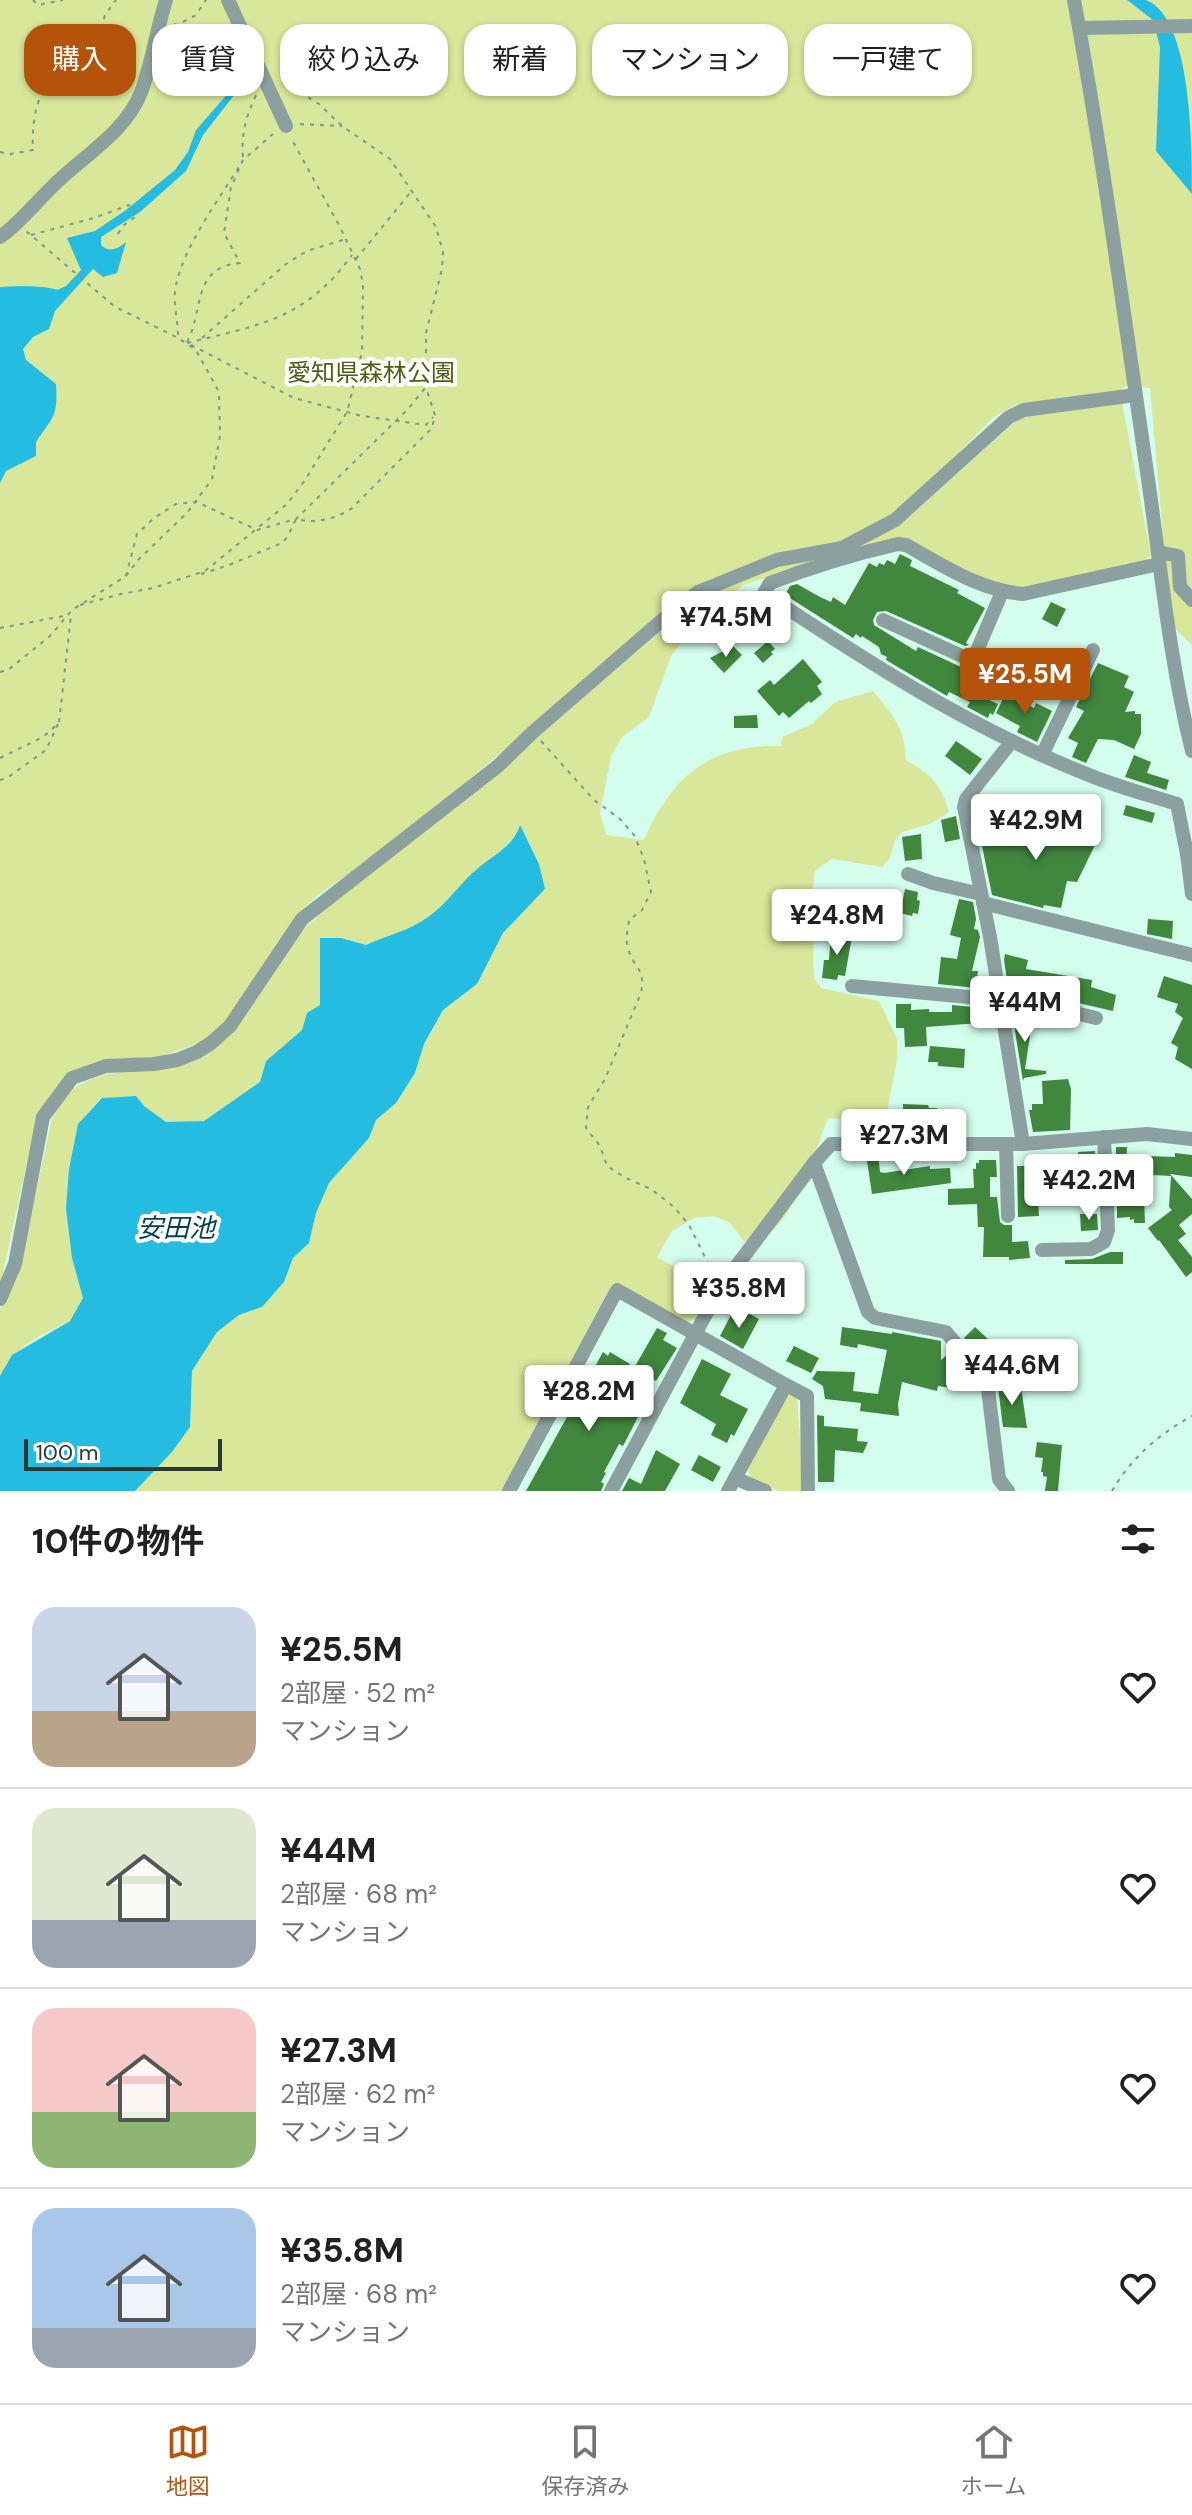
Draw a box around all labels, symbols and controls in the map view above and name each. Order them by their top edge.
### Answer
chip: 購入 [24,24,136,96]
chip: 賃貸 [152,24,264,96]
chip: 絞り込み [280,24,448,96]
chip: 新着 [464,24,576,96]
chip: マンション [592,24,788,96]
chip: 一戸建て [804,24,972,96]
park label: 愛知県森林公園 [287,357,455,388]
pin: ¥74.5M [661,591,791,659]
text: ¥74.5M [680,600,772,634]
pin: ¥25.5M [960,648,1090,716]
text: ¥25.5M [978,657,1072,691]
pin: ¥42.9M [971,794,1101,862]
text: ¥42.9M [989,803,1083,837]
pin: ¥24.8M [772,889,902,957]
text: ¥24.8M [790,898,884,932]
pin: ¥44M [978,976,1072,1044]
text: ¥44M [988,985,1062,1019]
pin: ¥27.3M [839,1109,969,1177]
text: ¥27.3M [859,1118,949,1152]
pin: ¥42.2M [1024,1154,1154,1222]
text: ¥42.2M [1042,1163,1136,1197]
water label: 安田池 [137,1211,218,1245]
pin: ¥35.8M [674,1262,804,1330]
text: ¥35.8M [692,1271,786,1305]
pin: ¥44.6M [947,1339,1077,1407]
text: ¥44.6M [964,1348,1060,1382]
pin: ¥28.2M [524,1365,654,1433]
text: ¥28.2M [543,1374,635,1408]
scale bar [24,1435,222,1471]
text: 100 m [36,1438,98,1467]
icon: filters [1116,1517,1160,1561]
text: 10件の物件 [32,1519,204,1564]
text: ¥25.5M [280,1627,403,1672]
icon: home [96,1639,192,1735]
icon: heart [1116,1665,1160,1709]
text: 2部屋 · 52 m² [280,1676,435,1710]
text: マンション [280,1714,410,1748]
text: ¥44M [280,1828,376,1873]
icon: home [96,1840,192,1936]
icon: heart [1116,1866,1160,1910]
text: 2部屋 · 68 m² [280,1877,437,1911]
text: マンション [280,1915,410,1949]
text: ¥27.3M [280,2028,397,2073]
icon: home [96,2040,192,2136]
icon: heart [1116,2066,1160,2110]
text: 2部屋 · 62 m² [280,2077,435,2111]
text: マンション [280,2115,410,2149]
text: ¥35.8M [280,2228,404,2273]
icon: home [96,2240,192,2336]
icon: heart [1116,2266,1160,2310]
text: 2部屋 · 68 m² [280,2277,437,2311]
text: マンション [280,2315,410,2349]
tab: 地図 [166,2420,210,2501]
tab: 保存済み [541,2420,629,2501]
tab: ホーム [961,2420,1026,2501]

